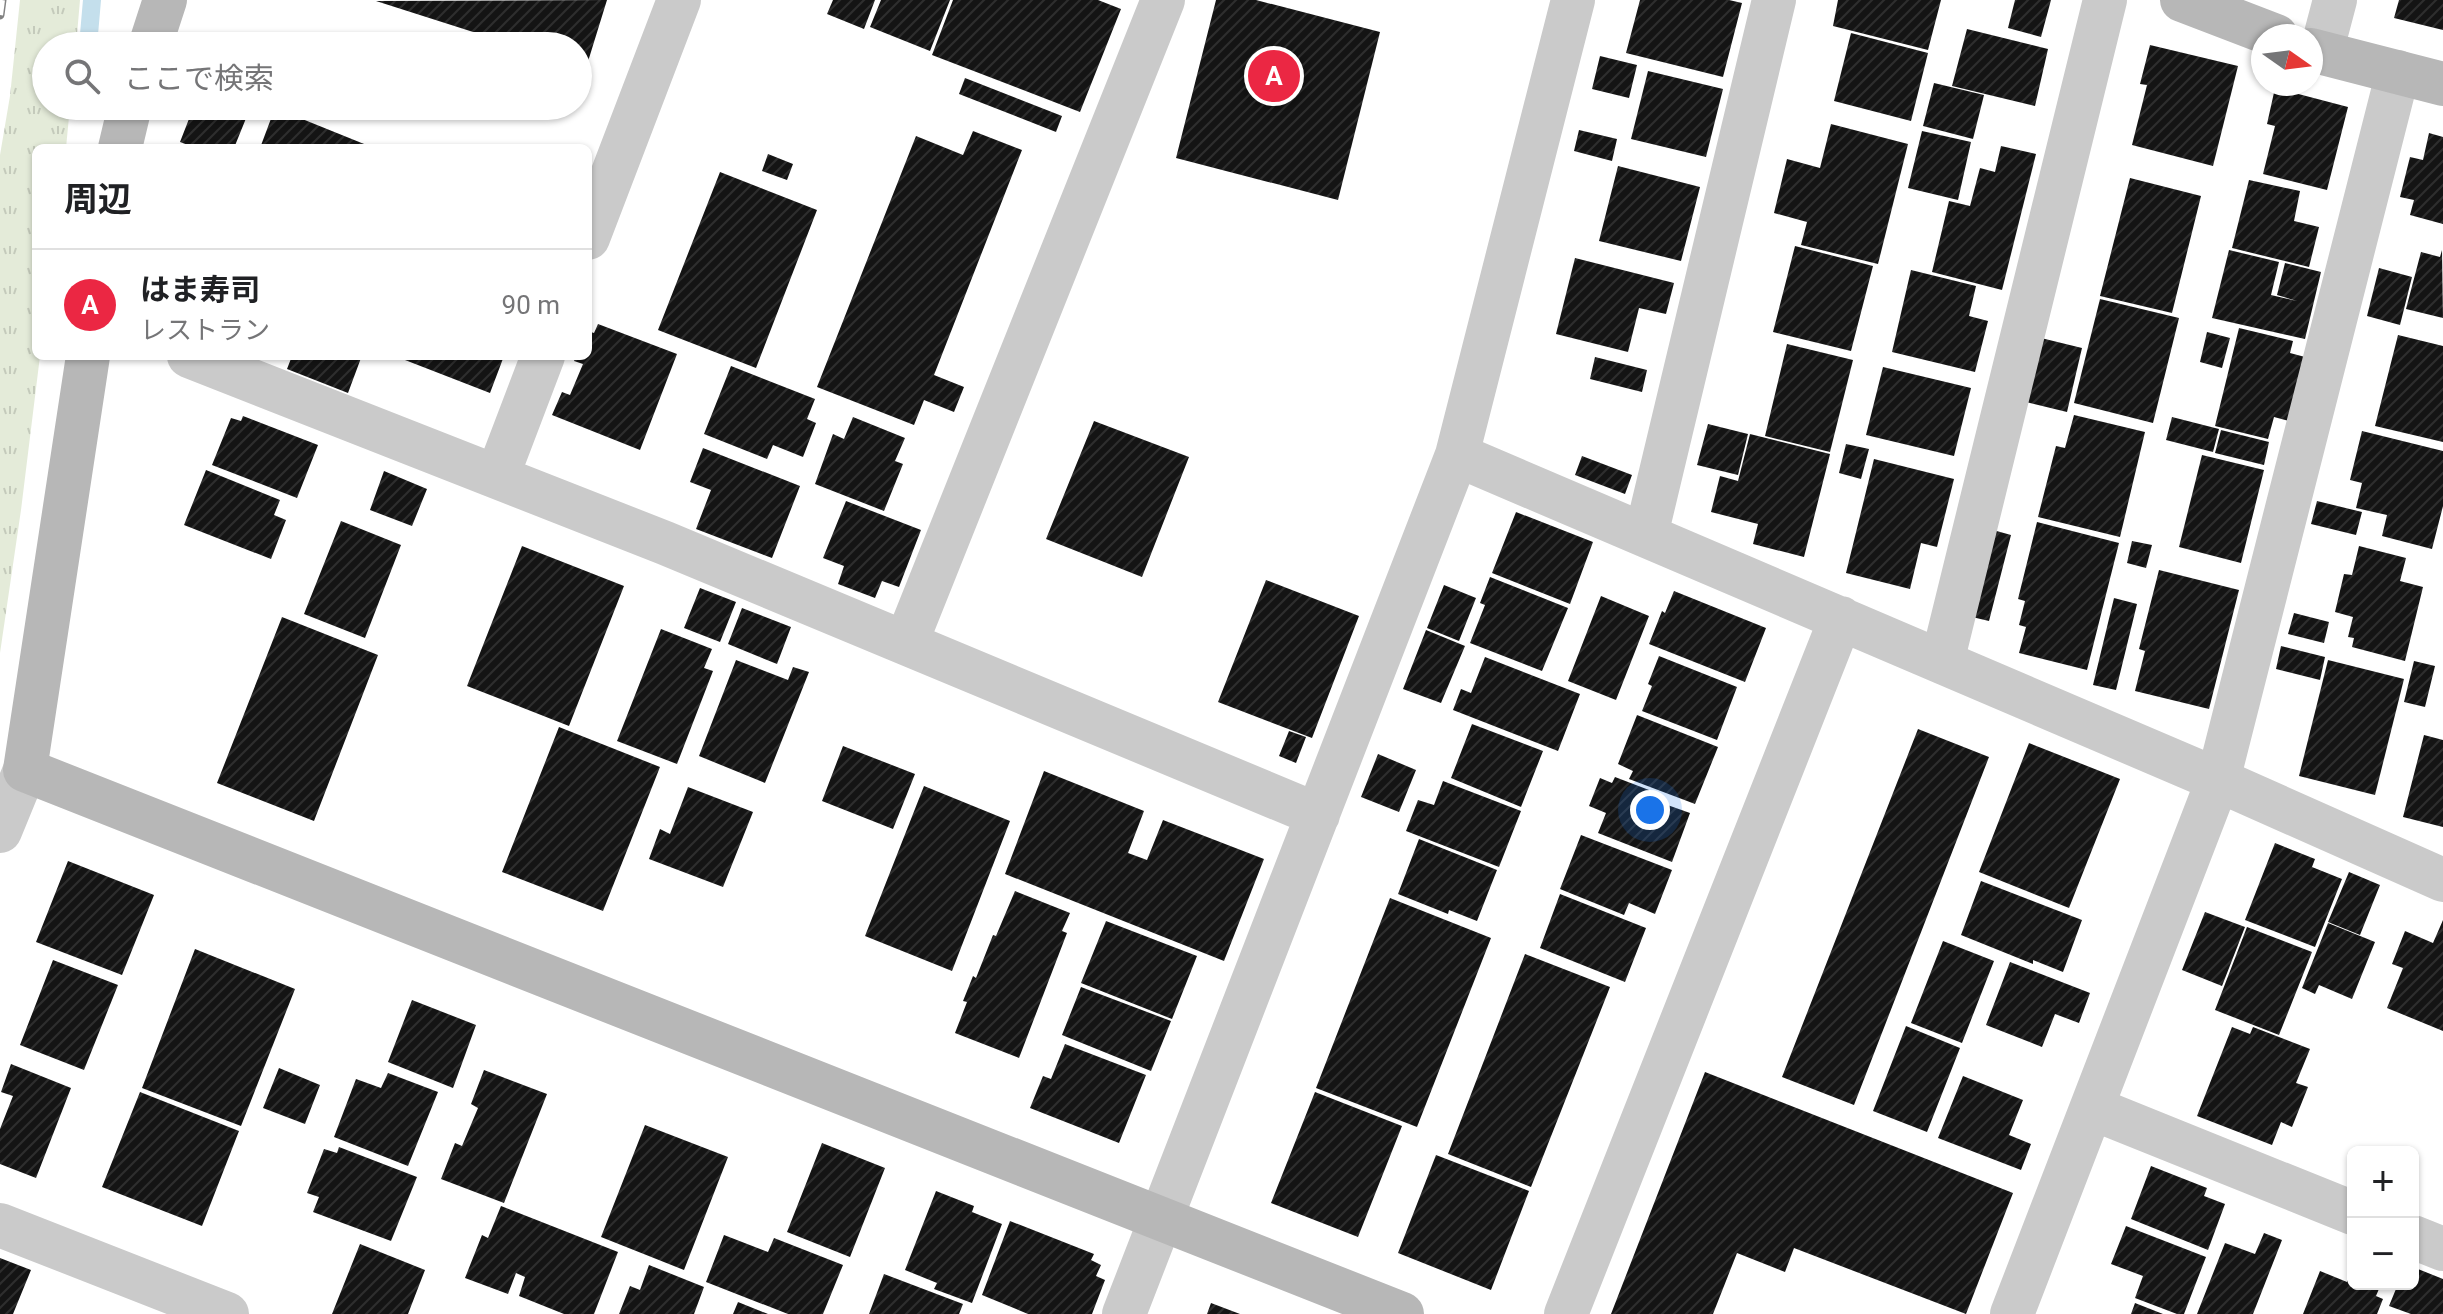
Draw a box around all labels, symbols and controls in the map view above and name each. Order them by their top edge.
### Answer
north arrow [2251,24,2323,96]
search box [32,32,592,120]
pin: A [1248,46,1300,106]
icon: search [60,54,104,98]
text: ここで検索 [124,61,274,96]
text: 周辺 [64,179,132,219]
text: はま寿司 [140,272,260,307]
text: A [81,290,99,320]
text: 90 m [502,290,560,320]
text: レストラン [140,315,270,345]
your location [1630,790,1670,830]
map controls [2347,1146,2419,1290]
button: + [2347,1146,2419,1218]
button: − [2347,1218,2419,1290]

